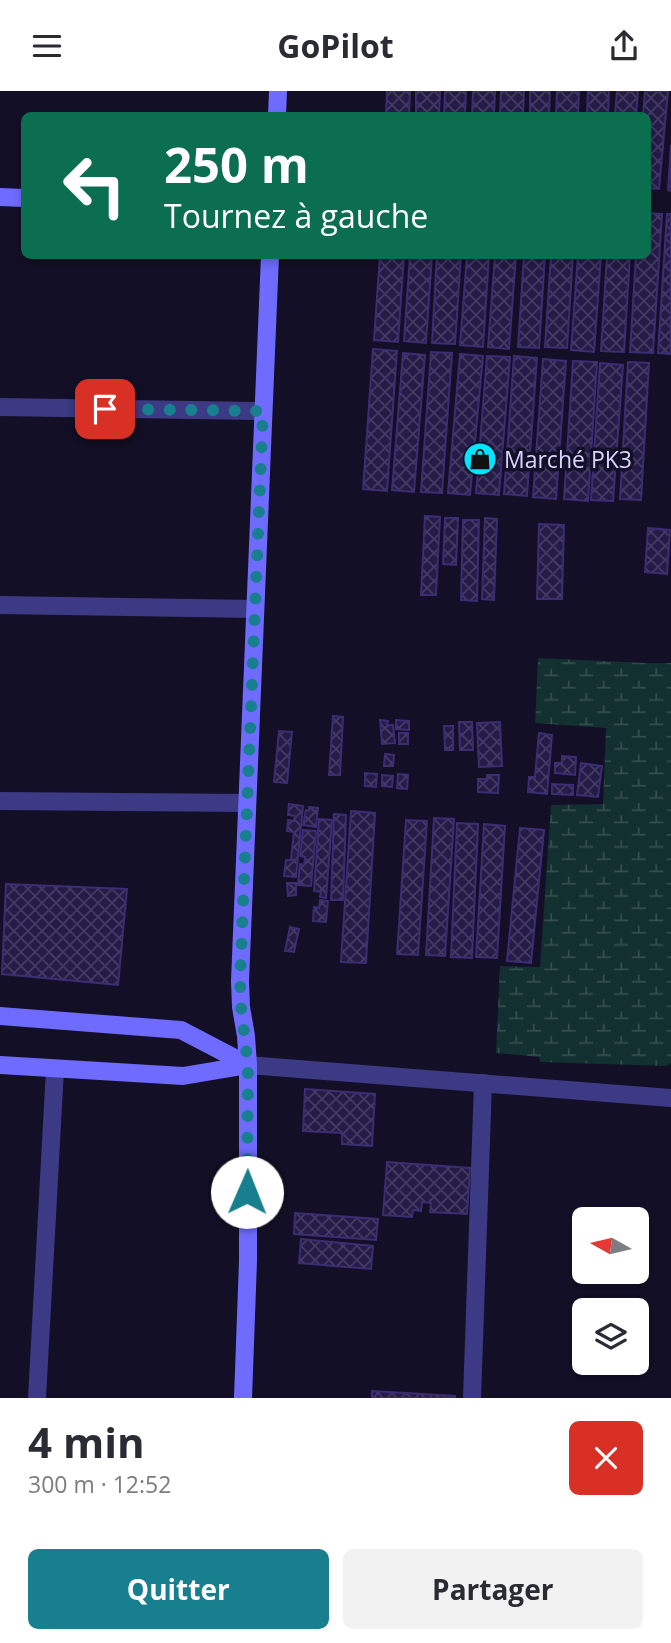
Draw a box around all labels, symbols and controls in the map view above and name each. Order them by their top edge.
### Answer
text: GoPilot [277,24,394,67]
icon: menu [28,27,66,65]
icon: share [605,27,643,65]
text: 250 m [164,131,309,197]
icon: left [49,140,140,231]
text: Tournez à gauche [164,194,428,237]
pin [75,379,135,439]
icon: arrive [86,390,124,428]
shop icon: Marché PK3 [461,440,499,478]
place label: Marché PK3 [504,443,632,475]
position arrow [210,1155,284,1229]
north arrow [572,1207,649,1285]
map controls [572,1207,649,1375]
button: layers [572,1298,649,1375]
text: 4 min [28,1413,145,1470]
button: close [569,1421,643,1495]
text: 300 m · 12:52 [28,1468,171,1500]
button: Quitter [28,1549,329,1629]
button: Partager [343,1549,643,1629]

